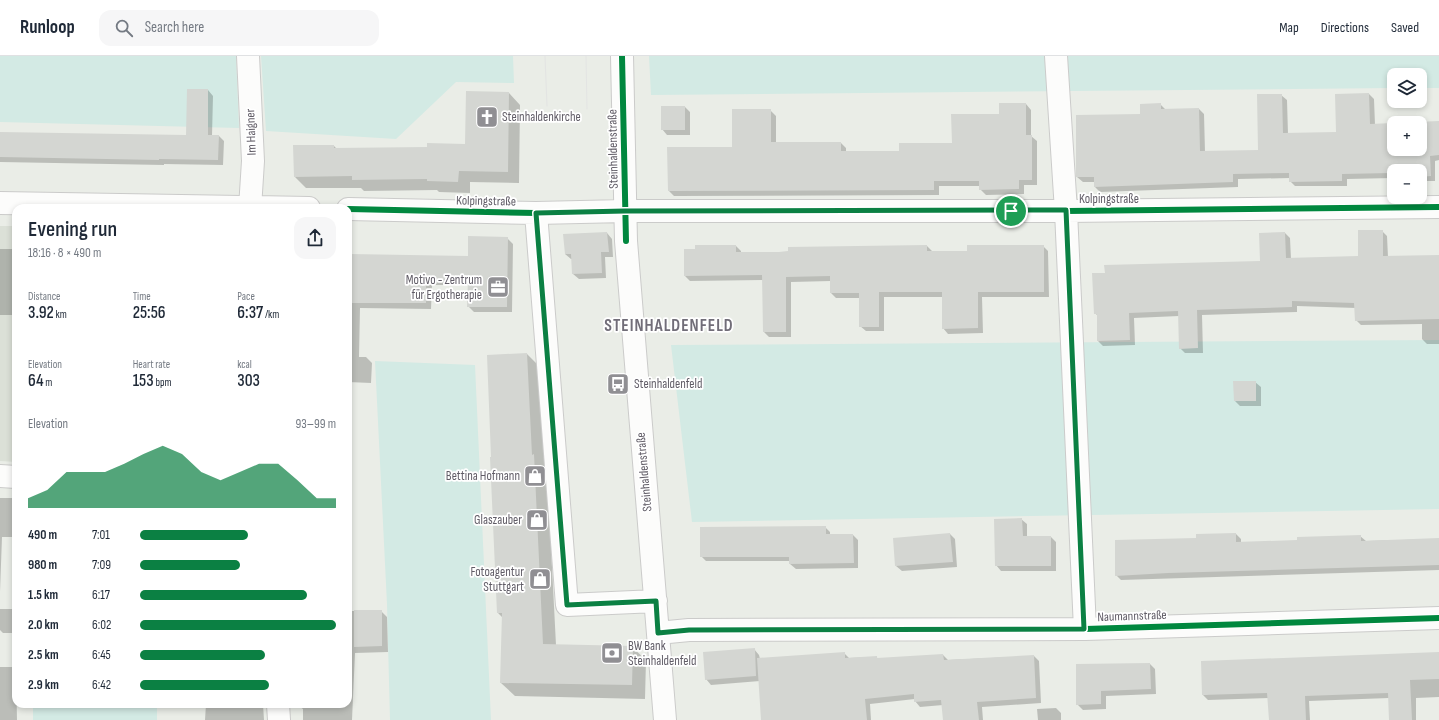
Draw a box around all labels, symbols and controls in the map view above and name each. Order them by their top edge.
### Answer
search box [99,10,379,46]
text: Runloop [20,16,75,39]
icon: search [113,17,135,39]
text: Search here [145,18,204,37]
text: Map [1279,19,1299,36]
text: Directions [1321,19,1369,36]
text: Saved [1391,19,1419,36]
map controls [1387,68,1427,204]
button: layers [1387,68,1427,108]
church icon: Steinhaldenkirche [474,104,500,130]
street label: Im Haigner [242,108,260,156]
place label: Steinhaldenkirche [502,109,581,125]
street label: Steinhaldenstraße [604,109,622,189]
button: + [1387,116,1427,156]
button: − [1387,164,1427,204]
street label: Kolpingstraße [1079,191,1139,207]
street label: Kolpingstraße [456,192,516,210]
pin [994,194,1028,228]
icon: arrive [1000,200,1022,222]
text: Evening run [28,216,117,243]
button: share [294,217,336,259]
text: 18:16 · 8 × 490 m [28,245,101,261]
place label: Motivo - Zentrum für Ergotherapie [406,272,482,303]
office icon: Motivo - Zentrum für Ergotherapie [485,274,511,300]
text: Distance [28,290,60,303]
text: Time [133,290,151,303]
text: Pace [237,290,255,303]
text: 3.92 [28,303,54,323]
text: 25:56 [133,303,166,323]
text: 6:37 [237,303,263,323]
text: km [54,308,67,321]
text: /km [263,308,279,321]
district label: STEINHALDENFELD [604,316,734,336]
text: Elevation [28,358,62,371]
text: Heart rate [133,358,170,371]
text: kcal [237,358,252,371]
text: 64 [28,371,44,391]
text: 153 [133,371,154,391]
text: 303 [237,371,260,391]
bus stop icon: Steinhaldenfeld [605,371,631,397]
text: m [44,376,52,389]
text: bpm [154,376,172,389]
place label: Steinhaldenfeld [634,376,702,392]
text: Elevation [28,416,68,432]
text: 93–99 m [296,416,336,432]
street label: Steinhaldenstraße [633,432,655,512]
shop icon: Bettina Hofmann [522,463,548,489]
place label: Bettina Hofmann [446,468,520,484]
shop icon: Glaszauber [524,507,550,533]
place label: Glaszauber [474,512,522,528]
text: 490 m [28,527,57,543]
text: 7:01 [92,527,110,543]
text: 980 m [28,557,57,573]
text: 7:09 [92,557,111,573]
place label: Fotoagentur Stuttgart [470,564,524,595]
shop icon: Fotoagentur Stuttgart [527,566,553,592]
text: 1.5 km [28,587,58,603]
text: 6:17 [92,587,110,603]
street label: Naumannstraße [1097,607,1167,625]
text: 2.0 km [28,617,59,633]
text: 6:02 [92,617,111,633]
place label: BW Bank Steinhaldenfeld [628,638,696,669]
bank icon: BW Bank Steinhaldenfeld [599,640,625,666]
text: 2.5 km [28,647,59,663]
text: 6:45 [92,647,111,663]
text: 2.9 km [28,677,59,693]
text: 6:42 [92,677,111,693]

